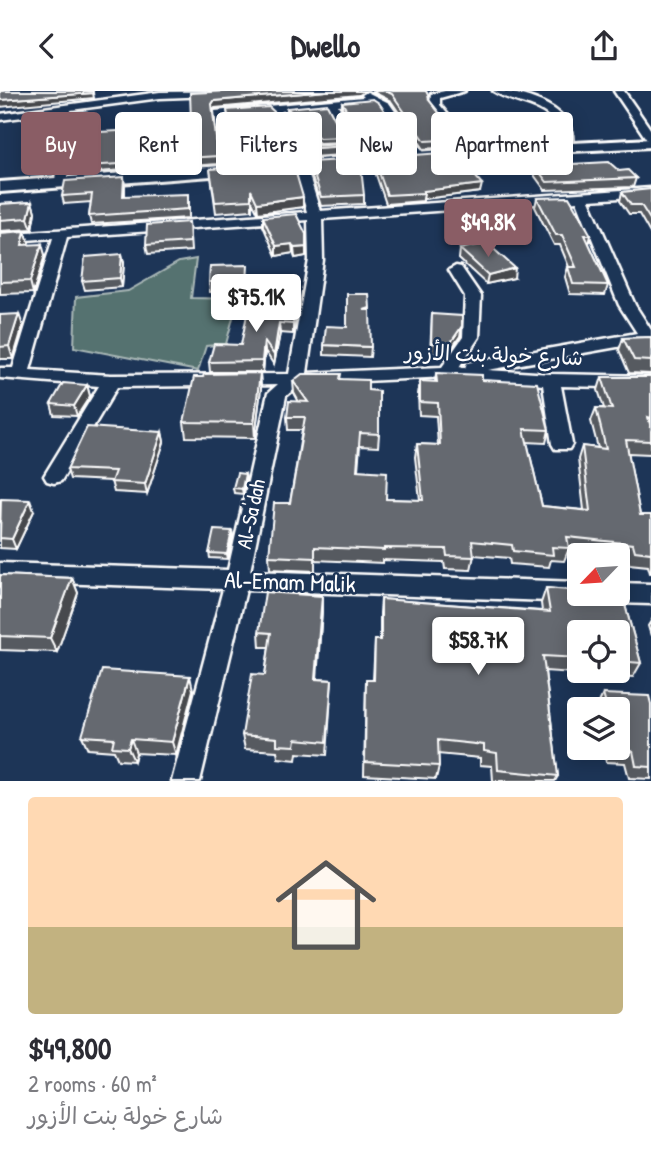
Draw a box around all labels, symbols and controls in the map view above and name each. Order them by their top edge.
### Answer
text: Dwello [291,24,360,67]
icon: back [28,27,66,65]
icon: share [585,27,623,65]
chip: Buy [21,112,101,175]
chip: Rent [115,112,202,175]
chip: Filters [216,112,322,175]
chip: New [336,112,417,175]
chip: Apartment [431,112,573,175]
pin: $49.8K [431,199,545,259]
text: $49.8K [460,206,516,237]
pin: $75.1K [199,275,313,334]
text: $75.1K [227,281,285,312]
street label: شارع خولة بنت الأزور [403,337,583,373]
street label: Al-Sa'dah [229,476,272,552]
north arrow [567,543,630,605]
map controls [567,543,630,760]
street label: Al-Emam Malik [224,563,356,599]
pin: $58.7K [421,617,535,677]
button: locate [567,620,630,683]
text: $58.7K [448,624,508,655]
button: layers [567,697,630,760]
icon: home [263,842,389,968]
text: $49,800 [28,1028,111,1068]
text: 2 rooms · 60 m² [28,1068,157,1099]
text: شارع خولة بنت الأزور [28,1100,223,1131]

